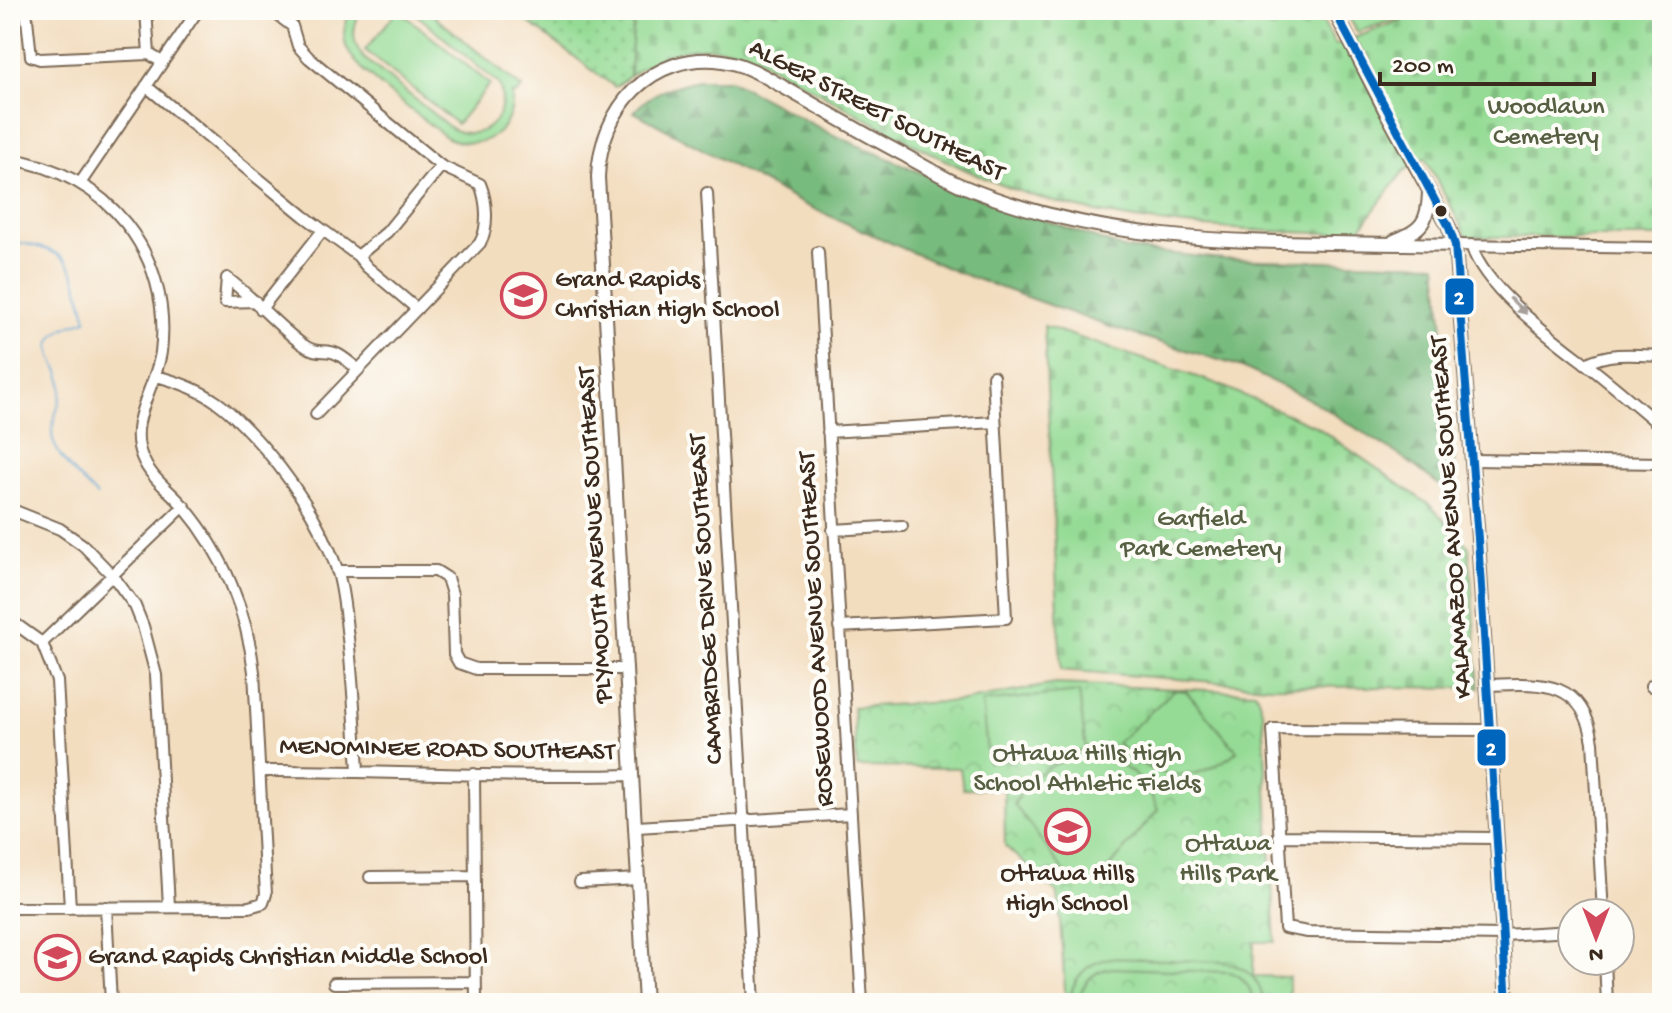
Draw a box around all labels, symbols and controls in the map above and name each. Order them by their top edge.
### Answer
street label: ALGER STREET SOUTHEAST [743,34,1010,190]
scale bar [1380,36,1594,86]
text: 200 m [1392,53,1454,82]
park label: Woodlawn Cemetery [1488,93,1605,154]
unlabelled marker [1433,203,1449,219]
place label: Grand Rapids Christian High School [555,266,780,327]
school or university icon: Grand Rapids Christian High School [500,272,548,320]
line badge: 2 [1444,277,1475,316]
text: 2 [1454,287,1465,313]
one-way arrow [1508,296,1527,315]
street label: KALAMAZOO AVENUE SOUTHEAST [1425,334,1481,699]
street label: PLYMOUTH AVENUE SOUTHEAST [573,365,621,705]
street label: CAMBRIDGE DRIVE SOUTHEAST [684,432,732,765]
street label: ROSEWOOD AVENUE SOUTHEAST [793,450,843,807]
park label: Garfield Park Cemetery [1119,505,1282,566]
line badge: 2 [1476,728,1507,767]
street label: MENOMINEE ROAD SOUTHEAST [279,733,616,769]
text: 2 [1486,738,1497,764]
park label: Ottawa Hills High School Athletic Fields [974,740,1202,801]
school or university icon: Ottawa Hills High School [1043,808,1091,856]
park label: Ottawa Hills Park [1179,830,1279,891]
place label: Ottawa Hills High School [1000,860,1135,921]
north arrow [1556,897,1636,977]
school or university icon: Grand Rapids Christian Middle School [33,934,81,982]
text: N [1589,940,1603,966]
place label: Grand Rapids Christian Middle School [88,943,488,974]

